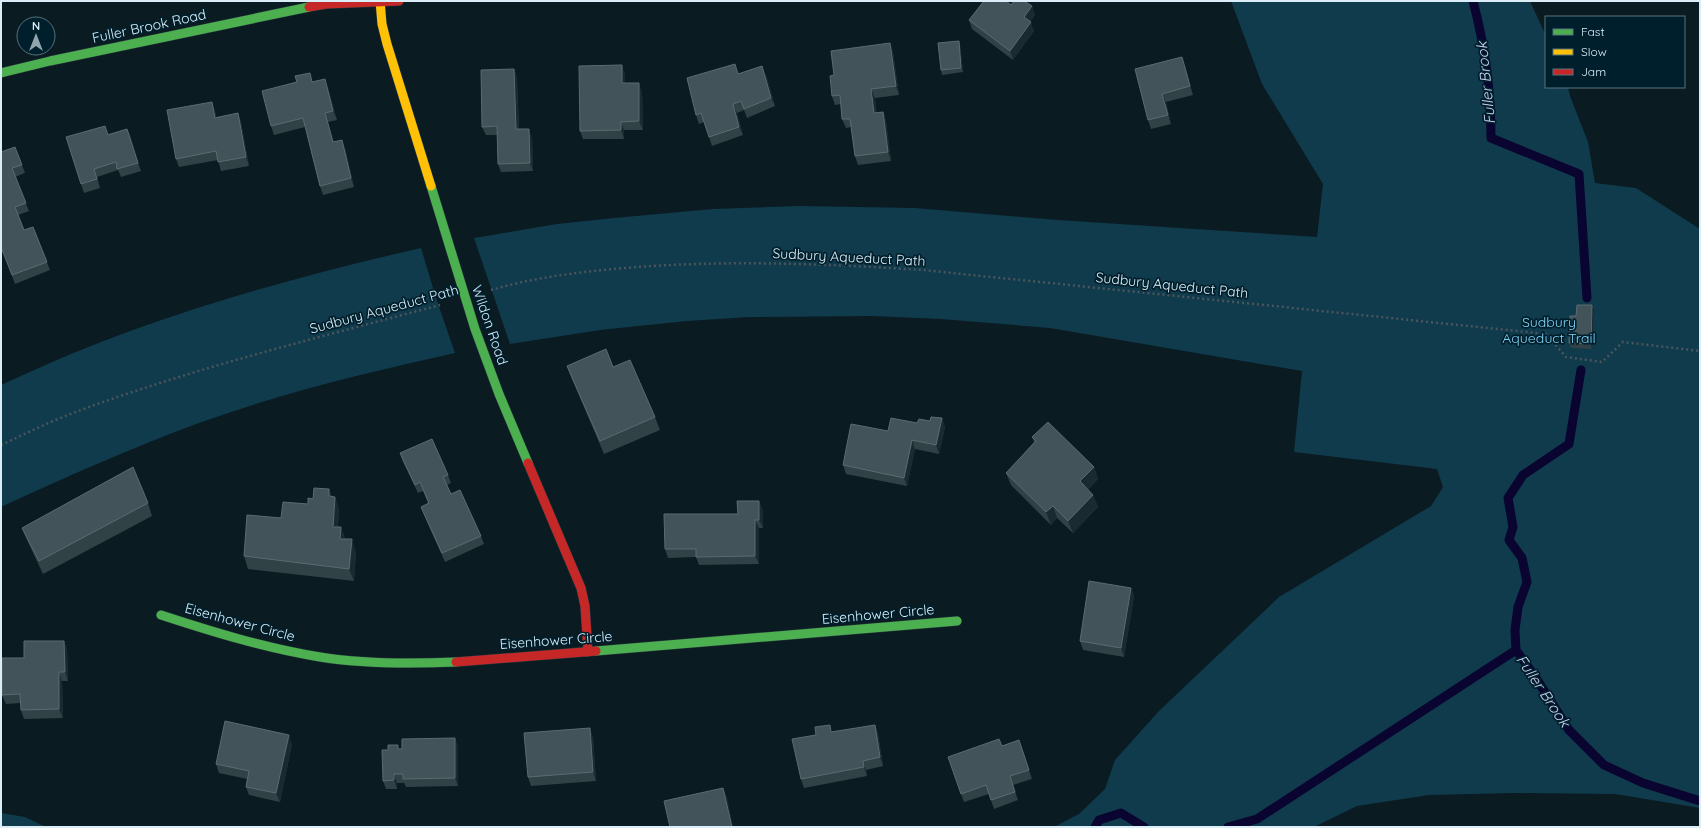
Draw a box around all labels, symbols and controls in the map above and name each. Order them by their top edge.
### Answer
street label: Fuller Brook Road [90,5,208,47]
north arrow [16,16,56,56]
legend [1545,16,1685,88]
text: N [32,19,40,33]
text: Fast [1581,24,1605,39]
water label: Fuller Brook [1471,39,1499,125]
text: Slow [1581,44,1607,59]
text: Jam [1581,64,1606,79]
street label: Sudbury Aqueduct Path [772,244,926,270]
street label: Sudbury Aqueduct Path [1095,268,1249,302]
street label: Sudbury Aqueduct Path [308,280,460,338]
street label: Wildon Road [468,283,512,367]
park label: Sudbury Aqueduct Trail [1502,313,1596,347]
street label: Eisenhower Circle [183,599,297,645]
street label: Eisenhower Circle [821,600,935,628]
street label: Eisenhower Circle [499,627,613,653]
water label: Fuller Brook [1512,651,1576,732]

